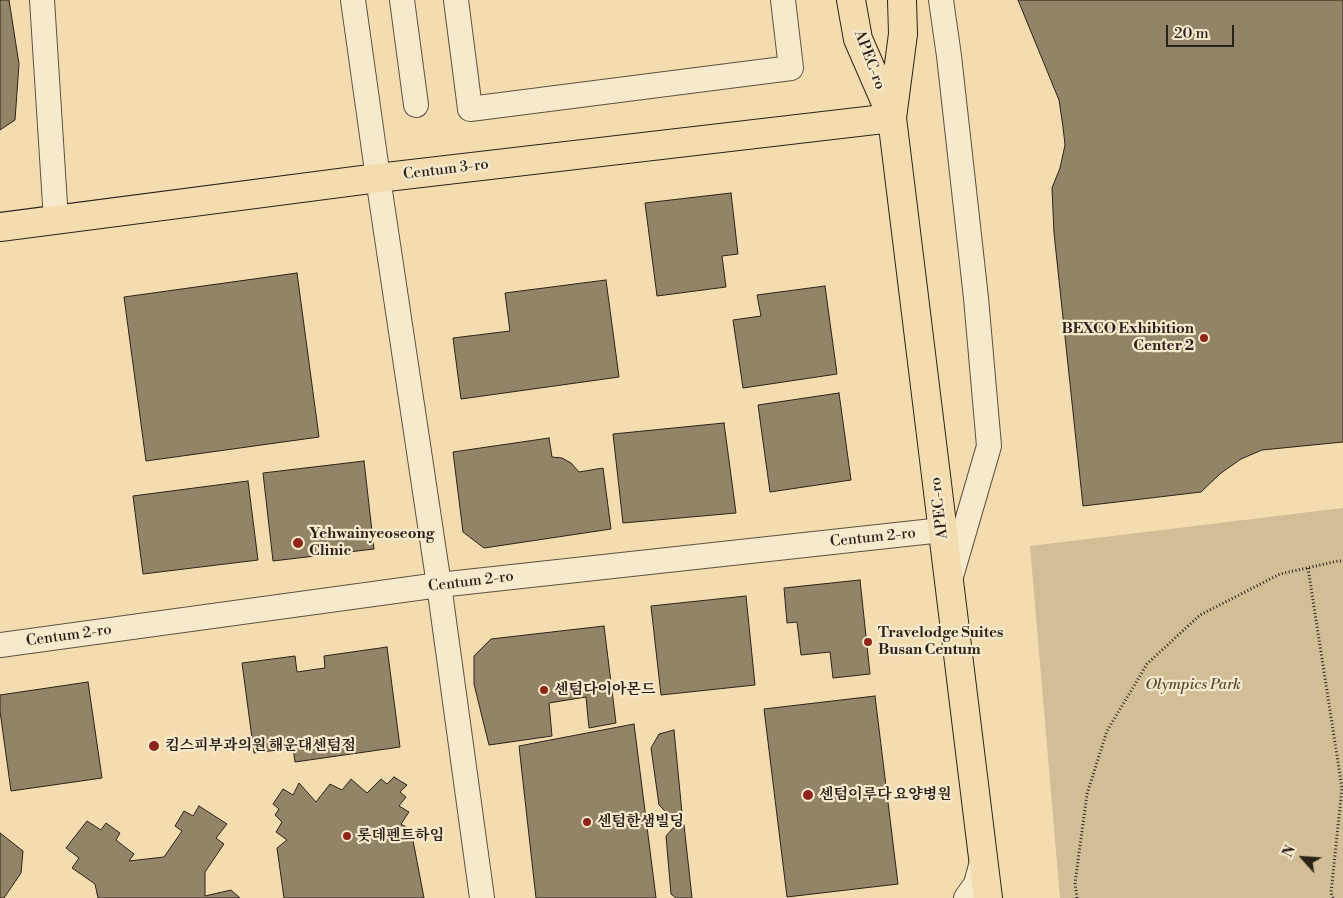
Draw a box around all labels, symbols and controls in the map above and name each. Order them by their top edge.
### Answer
scale bar [1168,15,1236,47]
text: 20 m [1174,24,1209,43]
street label: APEC-ro [849,28,889,92]
street label: Centum 3-ro [402,156,490,184]
place label: BEXCO Exhibition Center 2 [1061,320,1194,355]
marker: BEXCO Exhibition Center 2 [1198,332,1210,344]
street label: APEC-ro [927,476,953,540]
place label: Yehwainyeoseong Clinic [309,525,434,560]
street label: Centum 2-ro [829,525,917,551]
marker: Yehwainyeoseong Clinic [291,536,305,550]
street label: Centum 2-ro [427,568,515,596]
street label: Centum 2-ro [25,621,113,651]
place label: Travelodge Suites Busan Centum [878,624,1003,659]
marker: Travelodge Suites Busan Centum [862,636,874,648]
park label: Olympics Park [1145,676,1241,694]
place label: 센텀다이아몬드 [554,681,655,699]
marker: 센텀다이아몬드 [538,684,550,696]
place label: 킴스피부과의원 해운대센텀점 [165,737,356,755]
marker: 킴스피부과의원 해운대센텀점 [147,739,161,753]
place label: 센텀이루다 요양병원 [819,786,952,804]
marker: 센텀이루다 요양병원 [801,788,815,802]
place label: 센텀한샘빌딩 [597,813,684,831]
marker: 센텀한샘빌딩 [581,816,593,828]
place label: 롯데펜트하임 [357,827,444,845]
marker: 롯데펜트하임 [341,830,353,842]
north arrow [1278,833,1328,883]
text: N [1279,843,1300,860]

